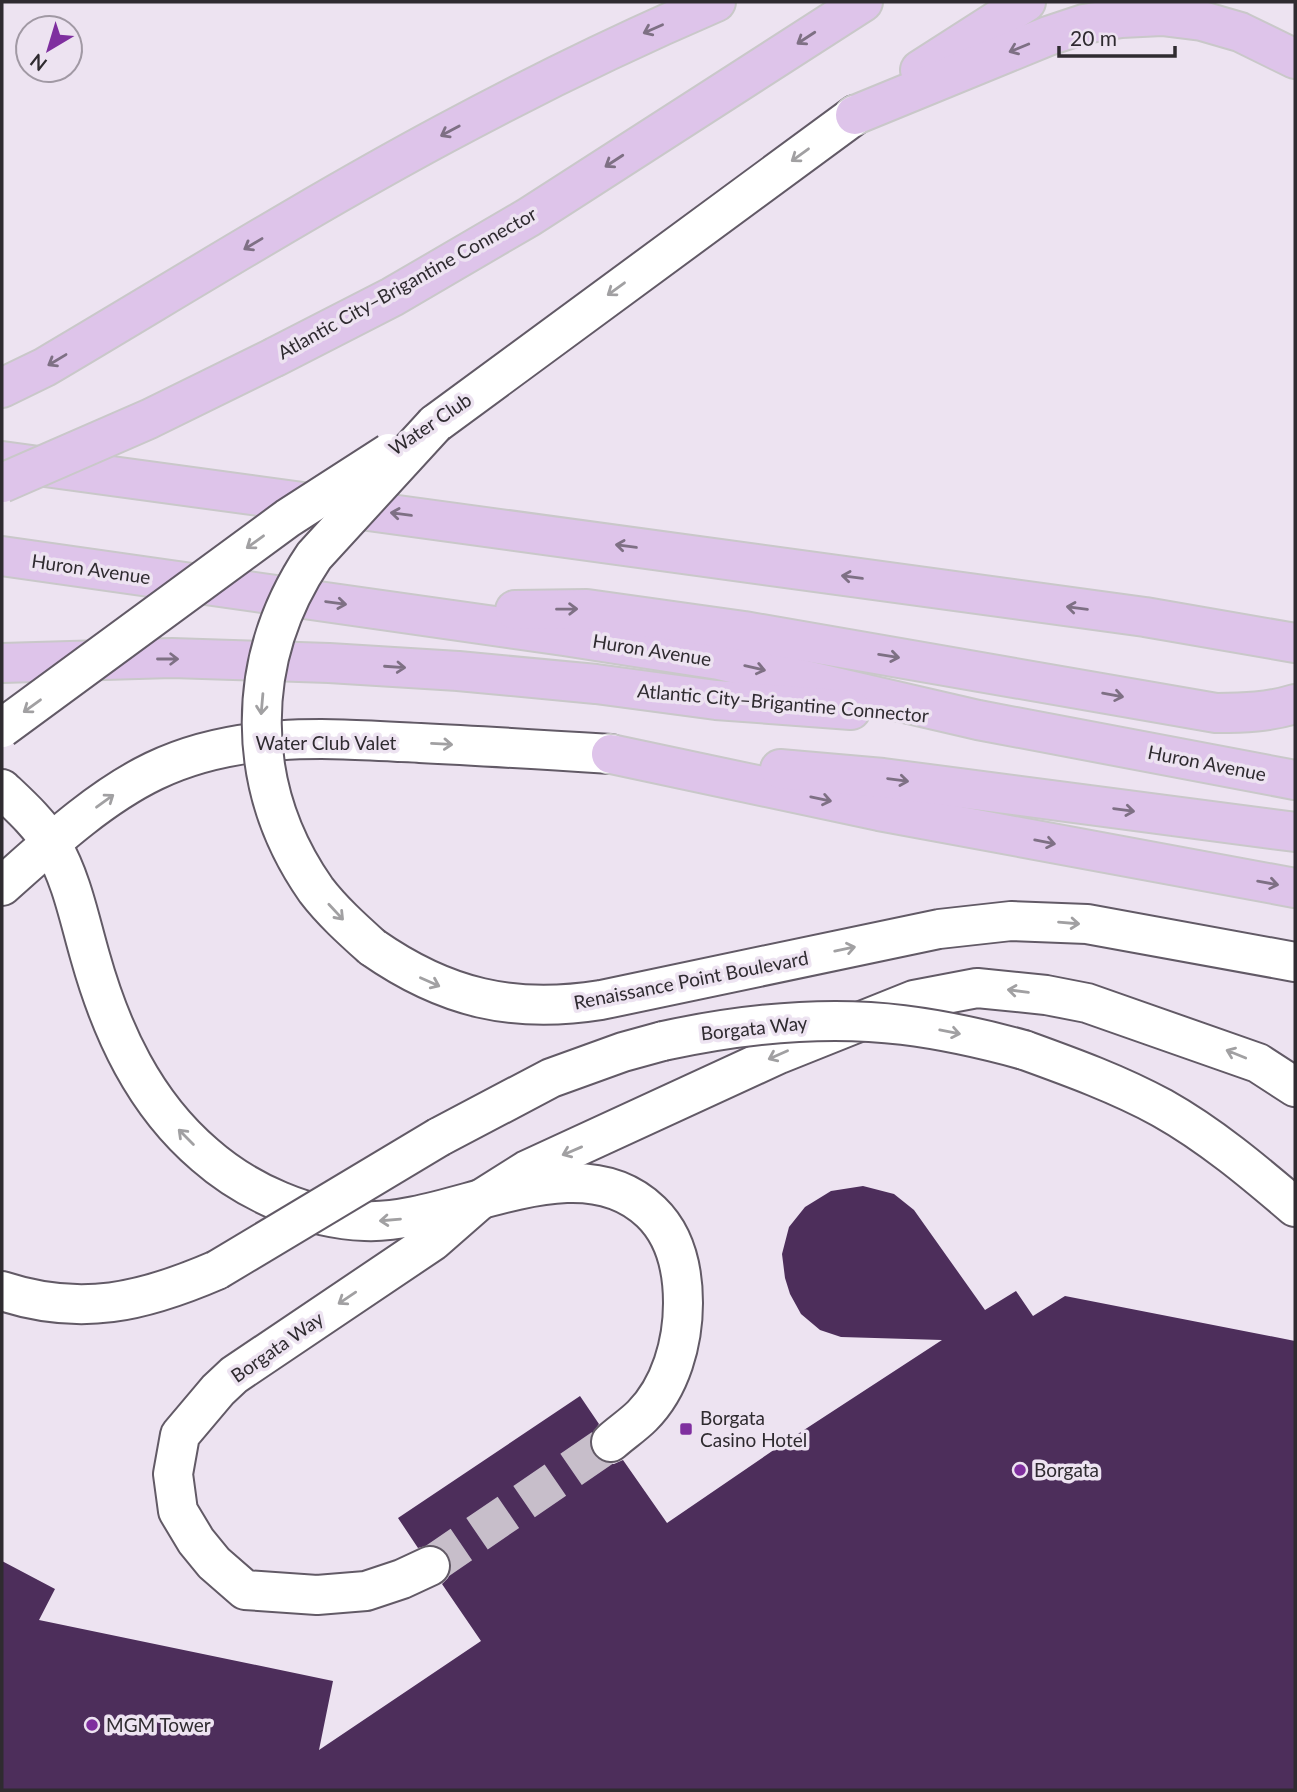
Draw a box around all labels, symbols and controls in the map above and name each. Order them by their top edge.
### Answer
north arrow [14,14,84,84]
scale bar [1059,14,1174,58]
one-way arrow [643,23,664,36]
text: 20 m [1070,25,1117,50]
one-way arrow [796,32,816,46]
one-way arrow [1009,42,1031,55]
text: N [25,49,51,76]
one-way arrow [440,125,461,138]
one-way arrow [791,148,810,162]
one-way arrow [605,155,625,169]
street label: Atlantic City–Brigantine Connector [273,202,540,364]
one-way arrow [243,237,263,251]
one-way arrow [608,282,626,297]
one-way arrow [47,353,67,367]
street label: Water Club [384,388,475,460]
one-way arrow [390,508,413,521]
one-way arrow [246,534,265,549]
one-way arrow [616,539,638,552]
street label: Huron Avenue [30,549,152,588]
one-way arrow [841,571,864,584]
one-way arrow [324,597,347,610]
one-way arrow [1066,601,1089,614]
one-way arrow [555,602,578,616]
street label: Huron Avenue [591,629,713,670]
one-way arrow [877,649,900,663]
one-way arrow [156,652,179,666]
one-way arrow [383,661,406,674]
one-way arrow [743,663,765,676]
street label: Atlantic City–Brigantine Connector [636,678,930,727]
one-way arrow [1101,689,1124,702]
one-way arrow [255,692,268,714]
one-way arrow [23,698,42,713]
street label: Water Club Valet [256,731,397,754]
one-way arrow [430,738,452,751]
street label: Huron Avenue [1146,740,1268,785]
one-way arrow [886,773,909,786]
one-way arrow [809,792,832,806]
one-way arrow [96,794,114,809]
one-way arrow [1112,803,1135,816]
one-way arrow [1033,836,1056,849]
one-way arrow [1256,877,1279,890]
one-way arrow [327,903,344,920]
one-way arrow [1058,917,1080,930]
one-way arrow [833,941,855,954]
street label: Renaissance Point Boulevard [572,945,810,1014]
one-way arrow [419,976,441,989]
one-way arrow [1007,985,1030,998]
street label: Borgata Way [699,1010,809,1045]
one-way arrow [938,1026,961,1040]
one-way arrow [1225,1047,1247,1060]
one-way arrow [768,1049,789,1062]
one-way arrow [178,1129,195,1146]
one-way arrow [561,1145,583,1158]
one-way arrow [380,1214,402,1227]
one-way arrow [338,1291,358,1305]
street label: Borgata Way [226,1306,327,1387]
place label: Borgata Casino Hotel [700,1406,807,1451]
marker: Borgata Casino Hotel [678,1421,694,1437]
place label: Borgata [1034,1458,1099,1481]
marker: Borgata [1012,1462,1028,1478]
place label: MGM Tower [106,1713,211,1736]
marker: MGM Tower [84,1717,100,1733]

